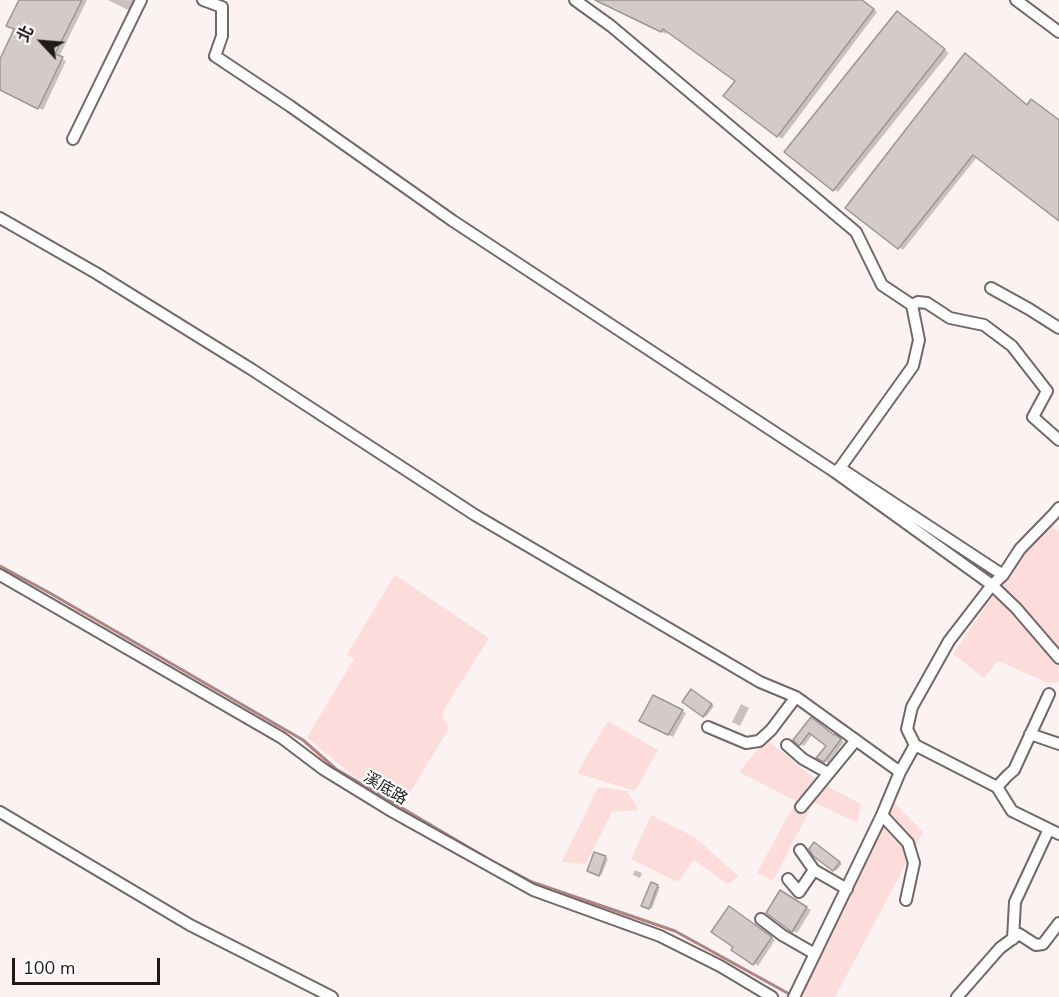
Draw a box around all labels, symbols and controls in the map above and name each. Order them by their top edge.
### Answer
north arrow [12,12,72,72]
text: 北 [12,22,39,46]
street label: 溪底路 [359,768,411,810]
scale bar [15,946,164,984]
text: 100 m [23,956,75,980]

